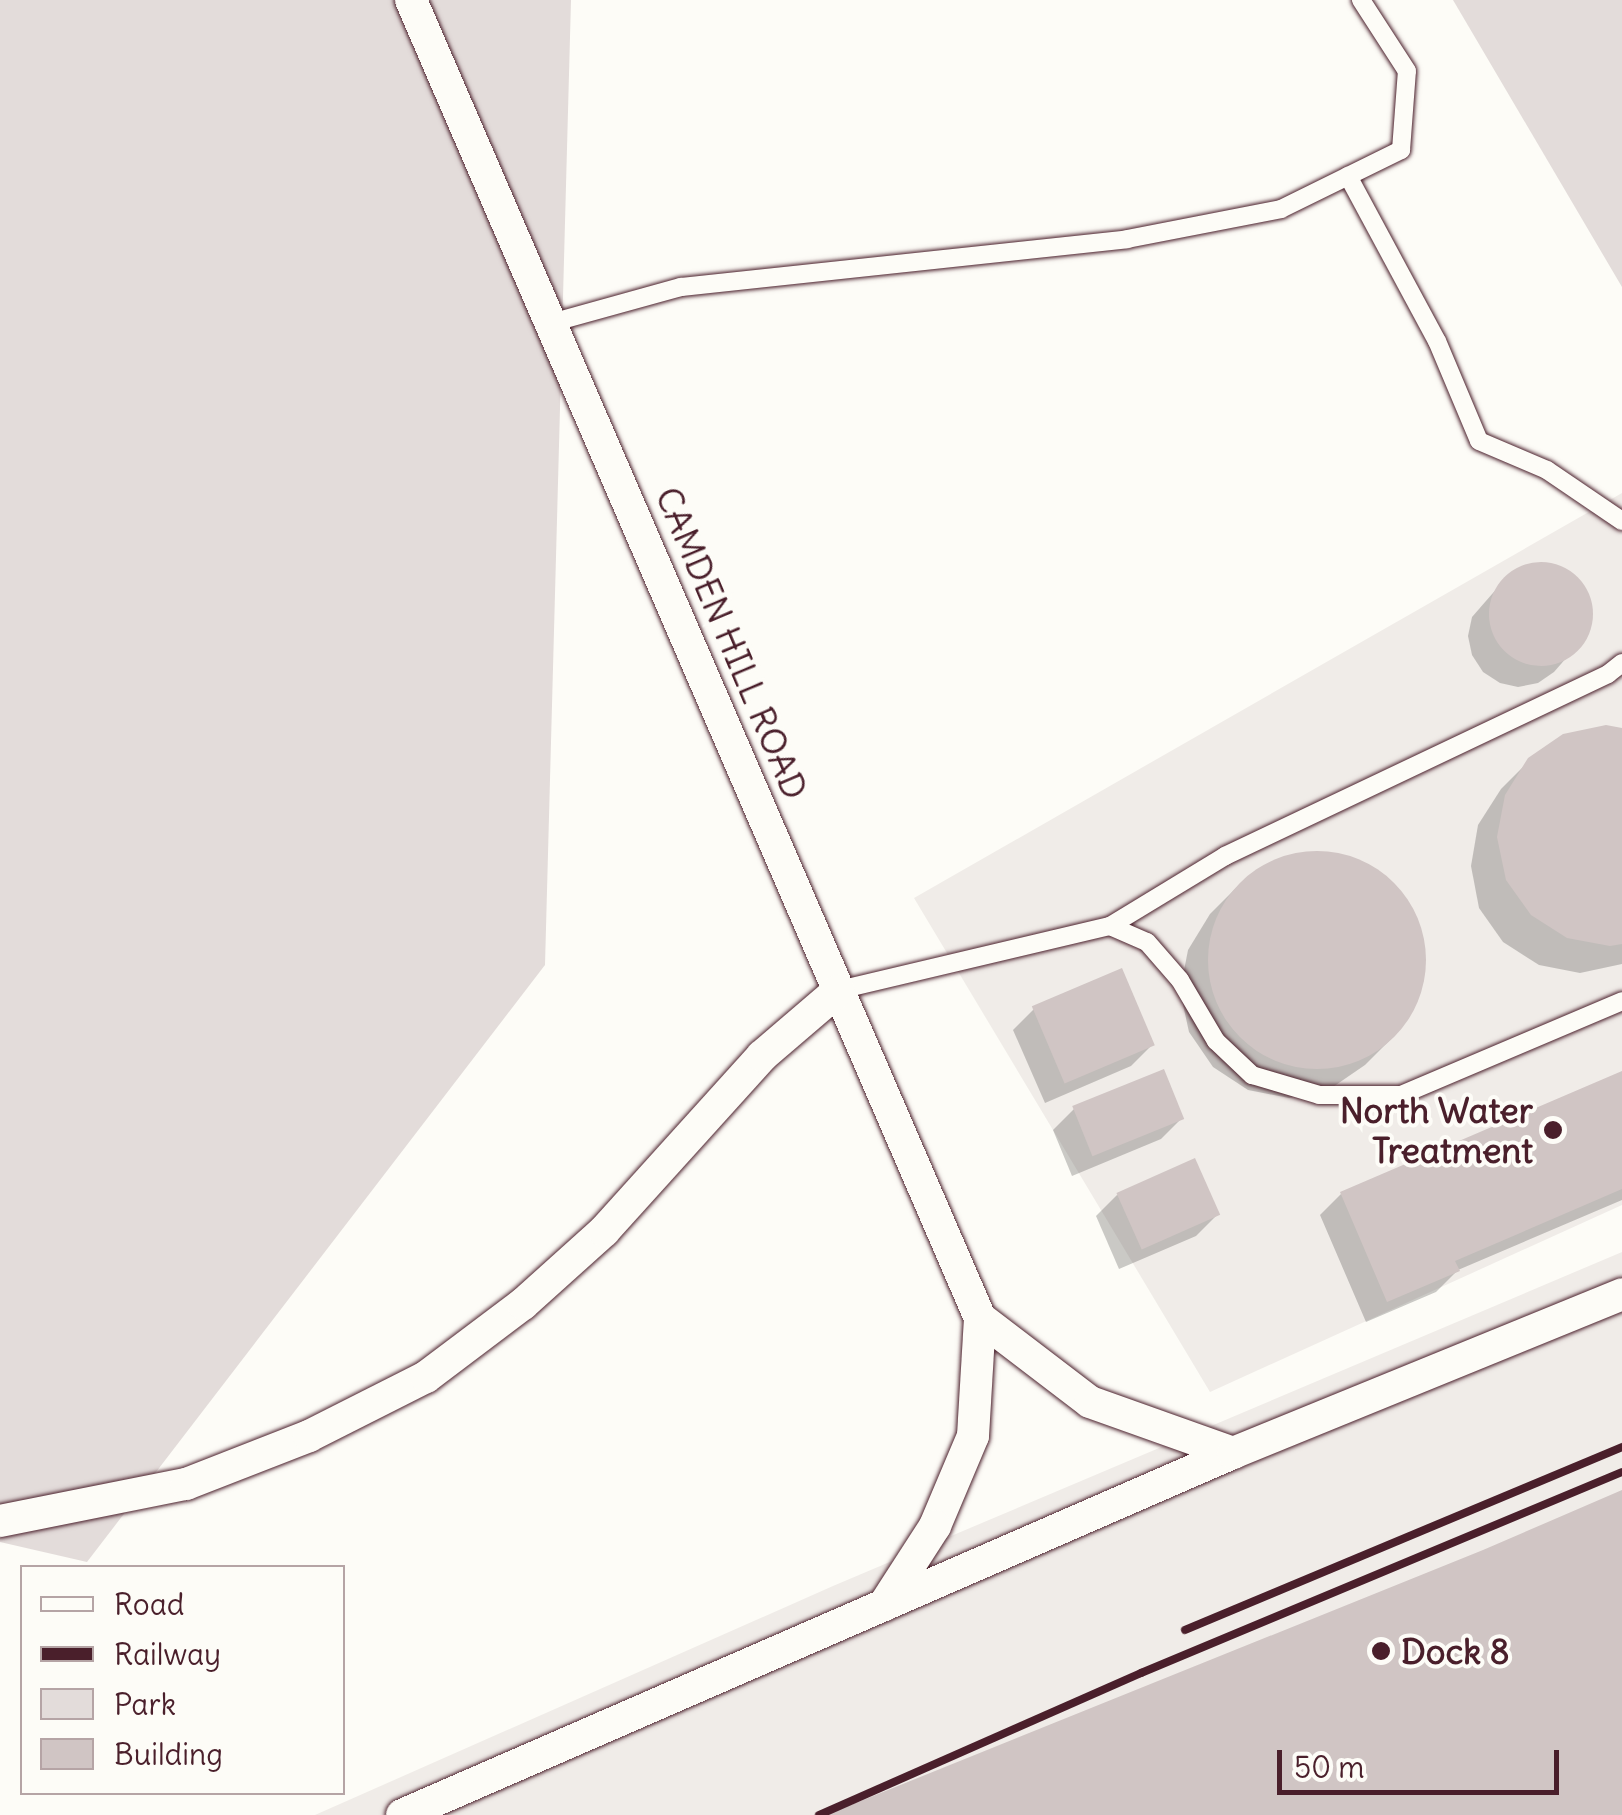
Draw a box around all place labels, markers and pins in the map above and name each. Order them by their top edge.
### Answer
place label: North Water Treatment [1340,1089,1533,1171]
marker: North Water Treatment [1542,1119,1564,1141]
place label: Dock 8 [1401,1630,1510,1672]
marker: Dock 8 [1370,1640,1392,1662]

